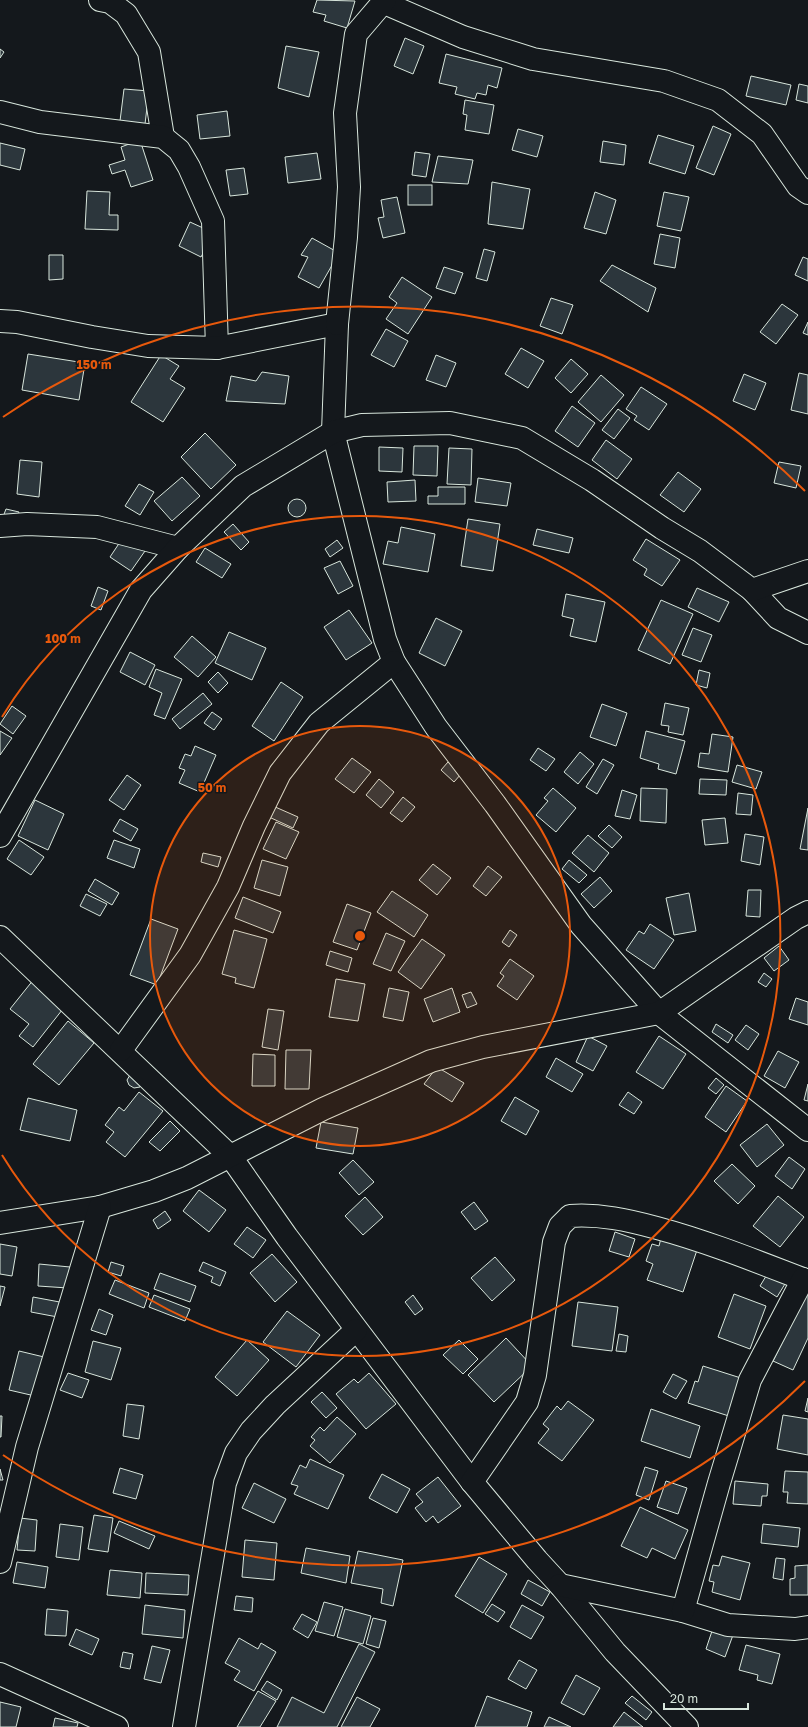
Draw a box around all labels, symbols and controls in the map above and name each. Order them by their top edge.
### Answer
text: 150 m [77,357,111,372]
text: 100 m [45,631,81,646]
text: 50 m [198,780,226,795]
centre of rings [353,929,367,943]
scale bar [664,1685,748,1711]
text: 20 m [670,1691,698,1706]

